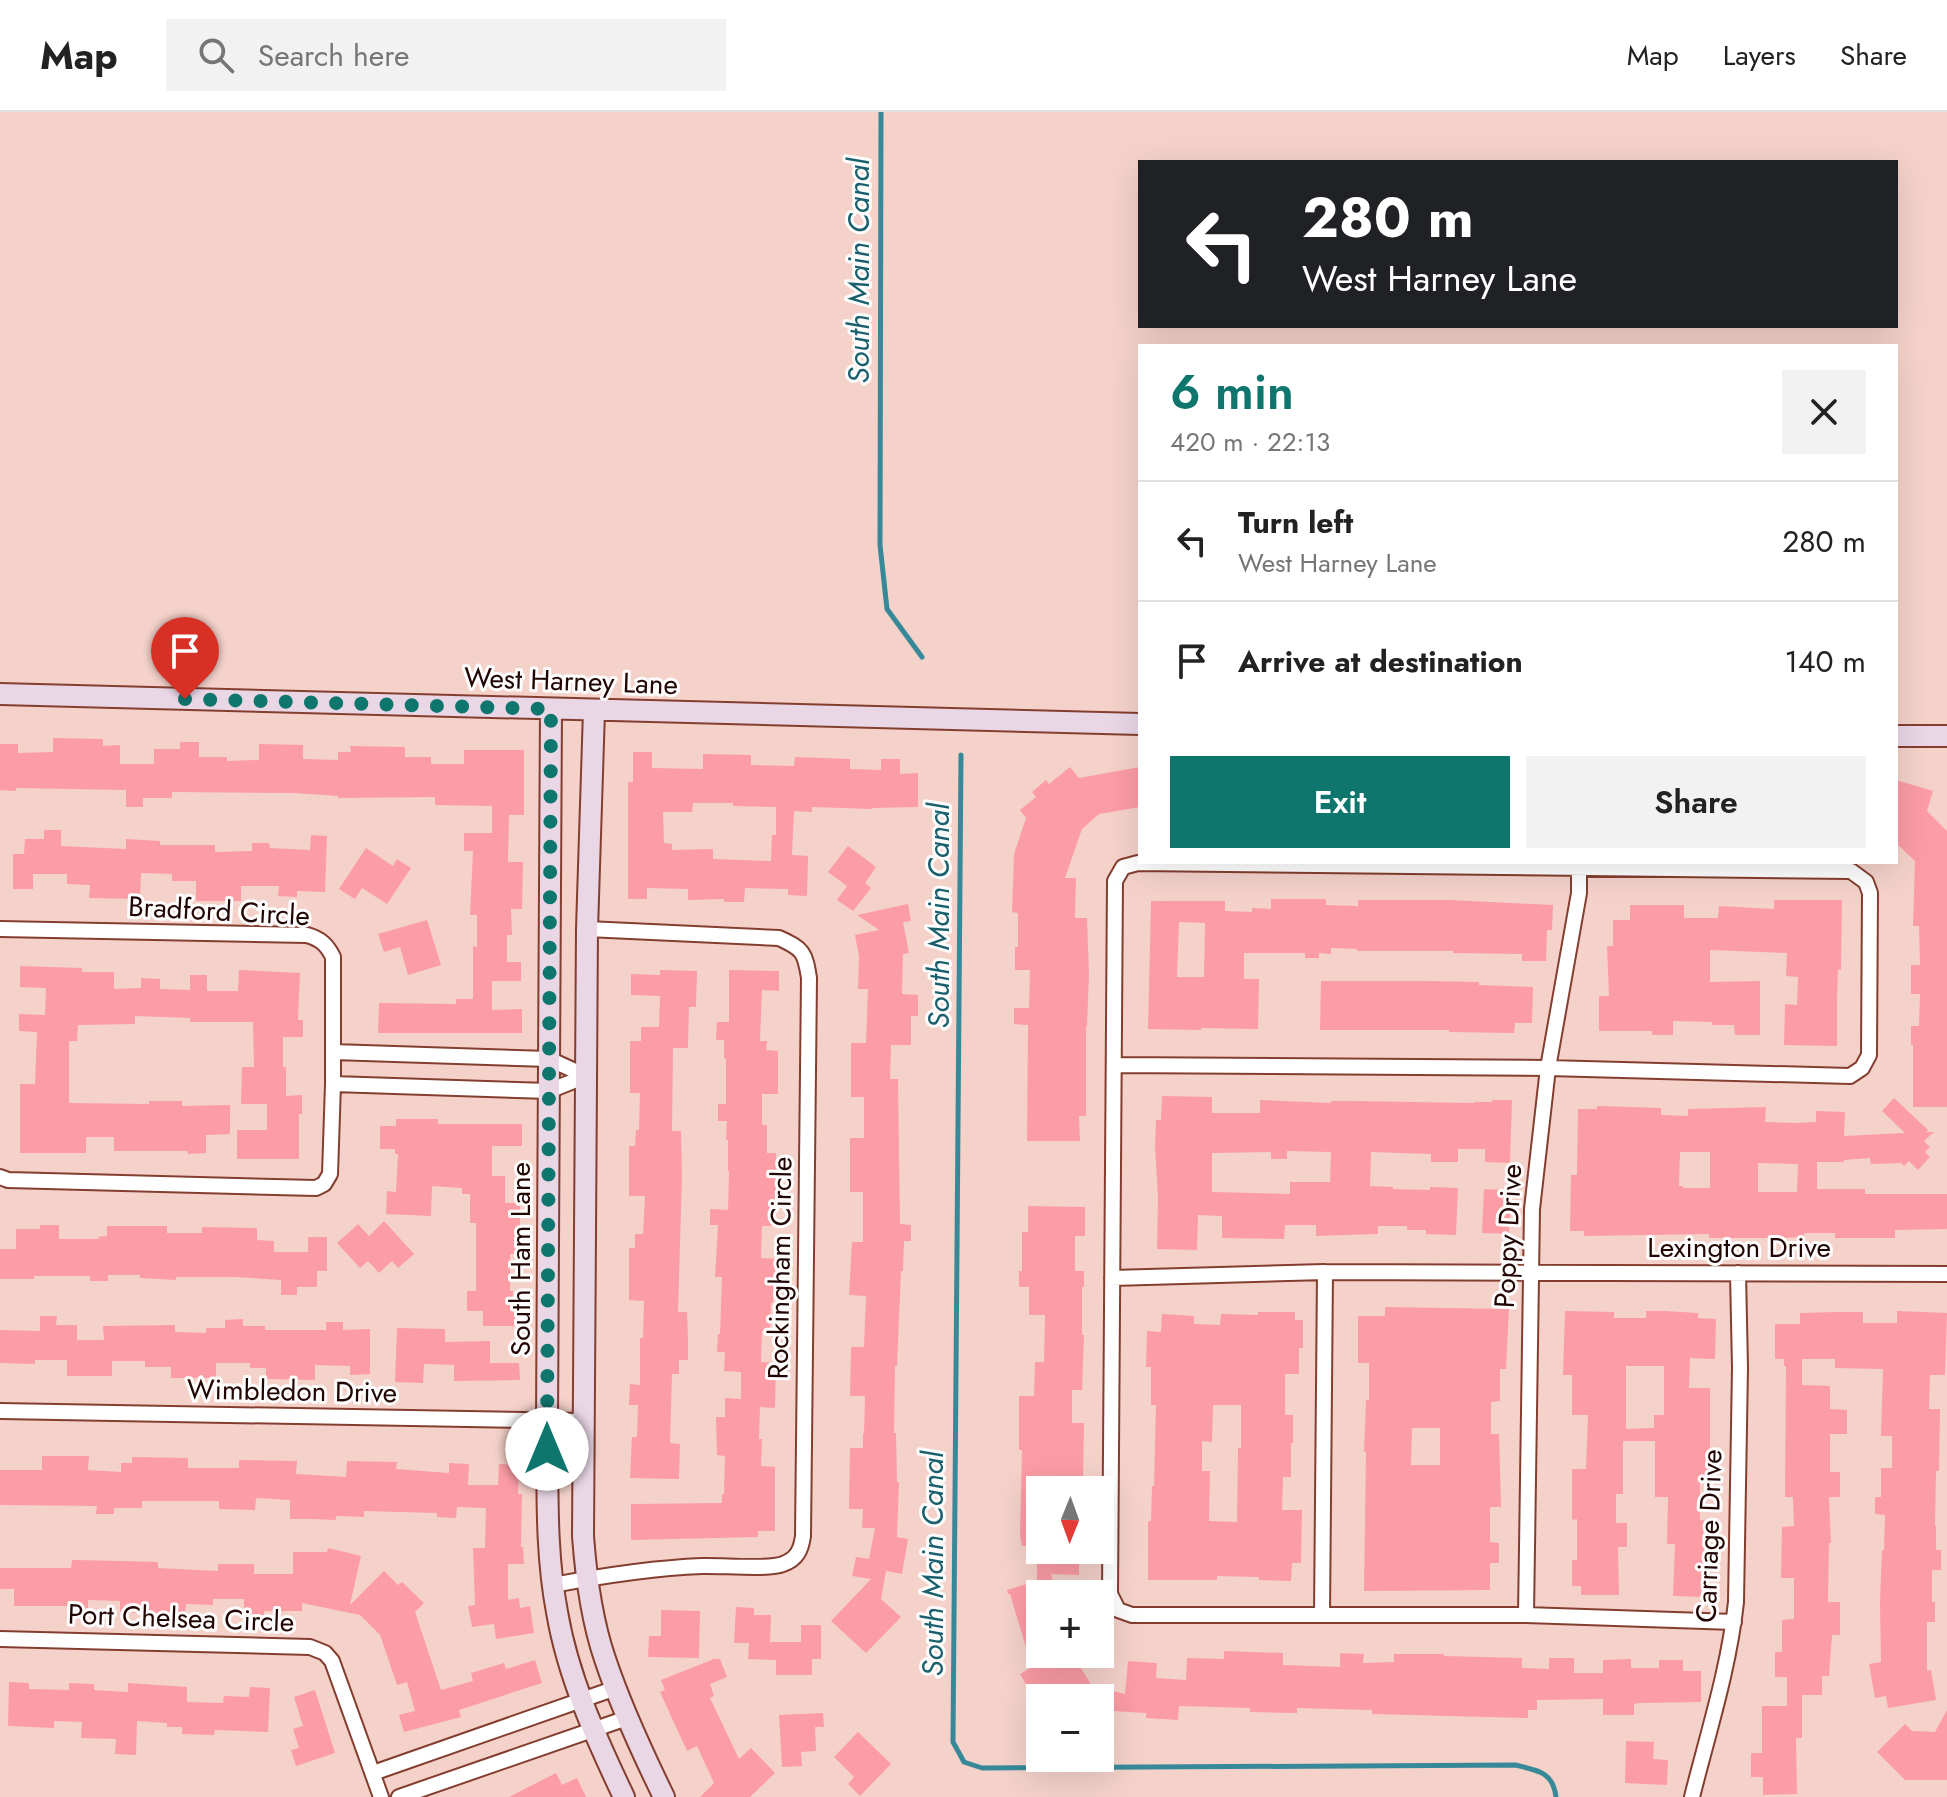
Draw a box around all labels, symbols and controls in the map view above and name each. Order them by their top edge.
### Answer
search box [166,19,726,91]
text: Map [40,28,118,83]
icon: search [194,33,238,77]
text: Search here [258,34,410,77]
text: Map [1627,35,1679,76]
text: Layers [1723,35,1796,76]
text: Share [1840,35,1907,76]
water label: South Main Canal [837,157,880,384]
text: 280 m [1302,177,1474,258]
icon: left [1170,192,1274,296]
text: West Harney Lane [1302,252,1577,304]
text: 6 min [1170,358,1294,427]
button: close [1782,370,1866,454]
text: 420 m · 22:13 [1170,423,1330,461]
text: Turn left [1238,501,1353,544]
icon: left [1170,519,1214,563]
text: 280 m [1782,520,1866,563]
text: West Harney Lane [1238,544,1437,582]
pin [151,617,219,699]
icon: arrive [163,629,207,673]
icon: arrive [1170,639,1214,683]
text: Arrive at destination [1238,640,1523,683]
text: 140 m [1785,640,1866,683]
street label: West Harney Lane [463,657,679,705]
button: Exit [1170,756,1510,848]
button: Share [1526,756,1866,848]
water label: South Main Canal [917,802,960,1029]
street label: Bradford Circle [127,886,311,936]
street label: Rockingham Circle [758,1156,802,1380]
street label: South Ham Lane [500,1162,541,1356]
street label: Poppy Drive [1484,1163,1532,1309]
street label: Lexington Drive [1647,1227,1831,1268]
street label: Wimbledon Drive [187,1369,397,1413]
position arrow [505,1407,589,1491]
street label: Carriage Drive [1685,1449,1733,1623]
water label: South Main Canal [911,1450,954,1677]
north arrow [1026,1476,1114,1564]
map controls [1026,1476,1114,1772]
button: + [1026,1580,1114,1668]
street label: Port Chelsea Circle [67,1594,295,1642]
button: − [1026,1684,1114,1772]

